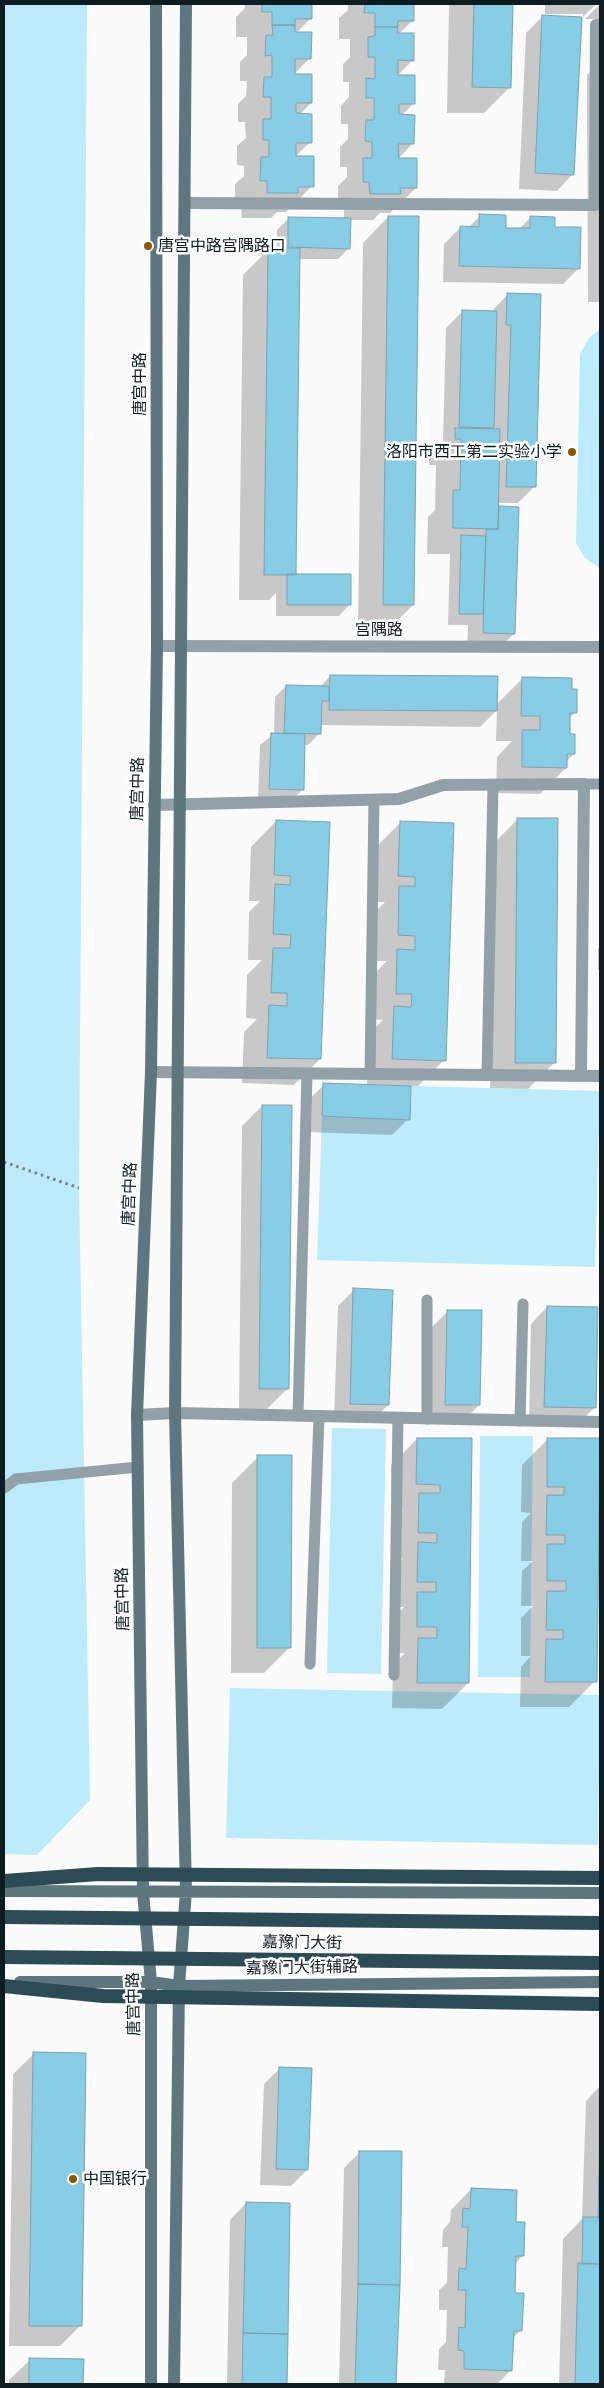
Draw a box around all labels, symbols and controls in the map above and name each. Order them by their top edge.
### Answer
place label: 唐宫中路宫隅路口 [158,236,286,256]
marker: 唐宫中路宫隅路口 [142,240,154,252]
street label: 唐宫中路 [130,352,150,416]
place label: 洛阳市西工第二实验小学 [386,442,562,462]
marker: 洛阳市西工第二实验小学 [566,446,578,458]
street label: 宫隅路 [355,620,403,640]
street label: 唐宫中路 [128,757,148,821]
street label: 唐宫中路 [119,1162,141,1226]
street label: 唐宫中路 [113,1567,133,1631]
street label: 嘉豫门大街 [262,1933,342,1953]
street label: 嘉豫门大街辅路 [246,1957,358,1979]
street label: 唐宫中路 [124,1972,144,2036]
place label: 中国银行 [83,2169,147,2189]
marker: 中国银行 [67,2173,79,2185]

